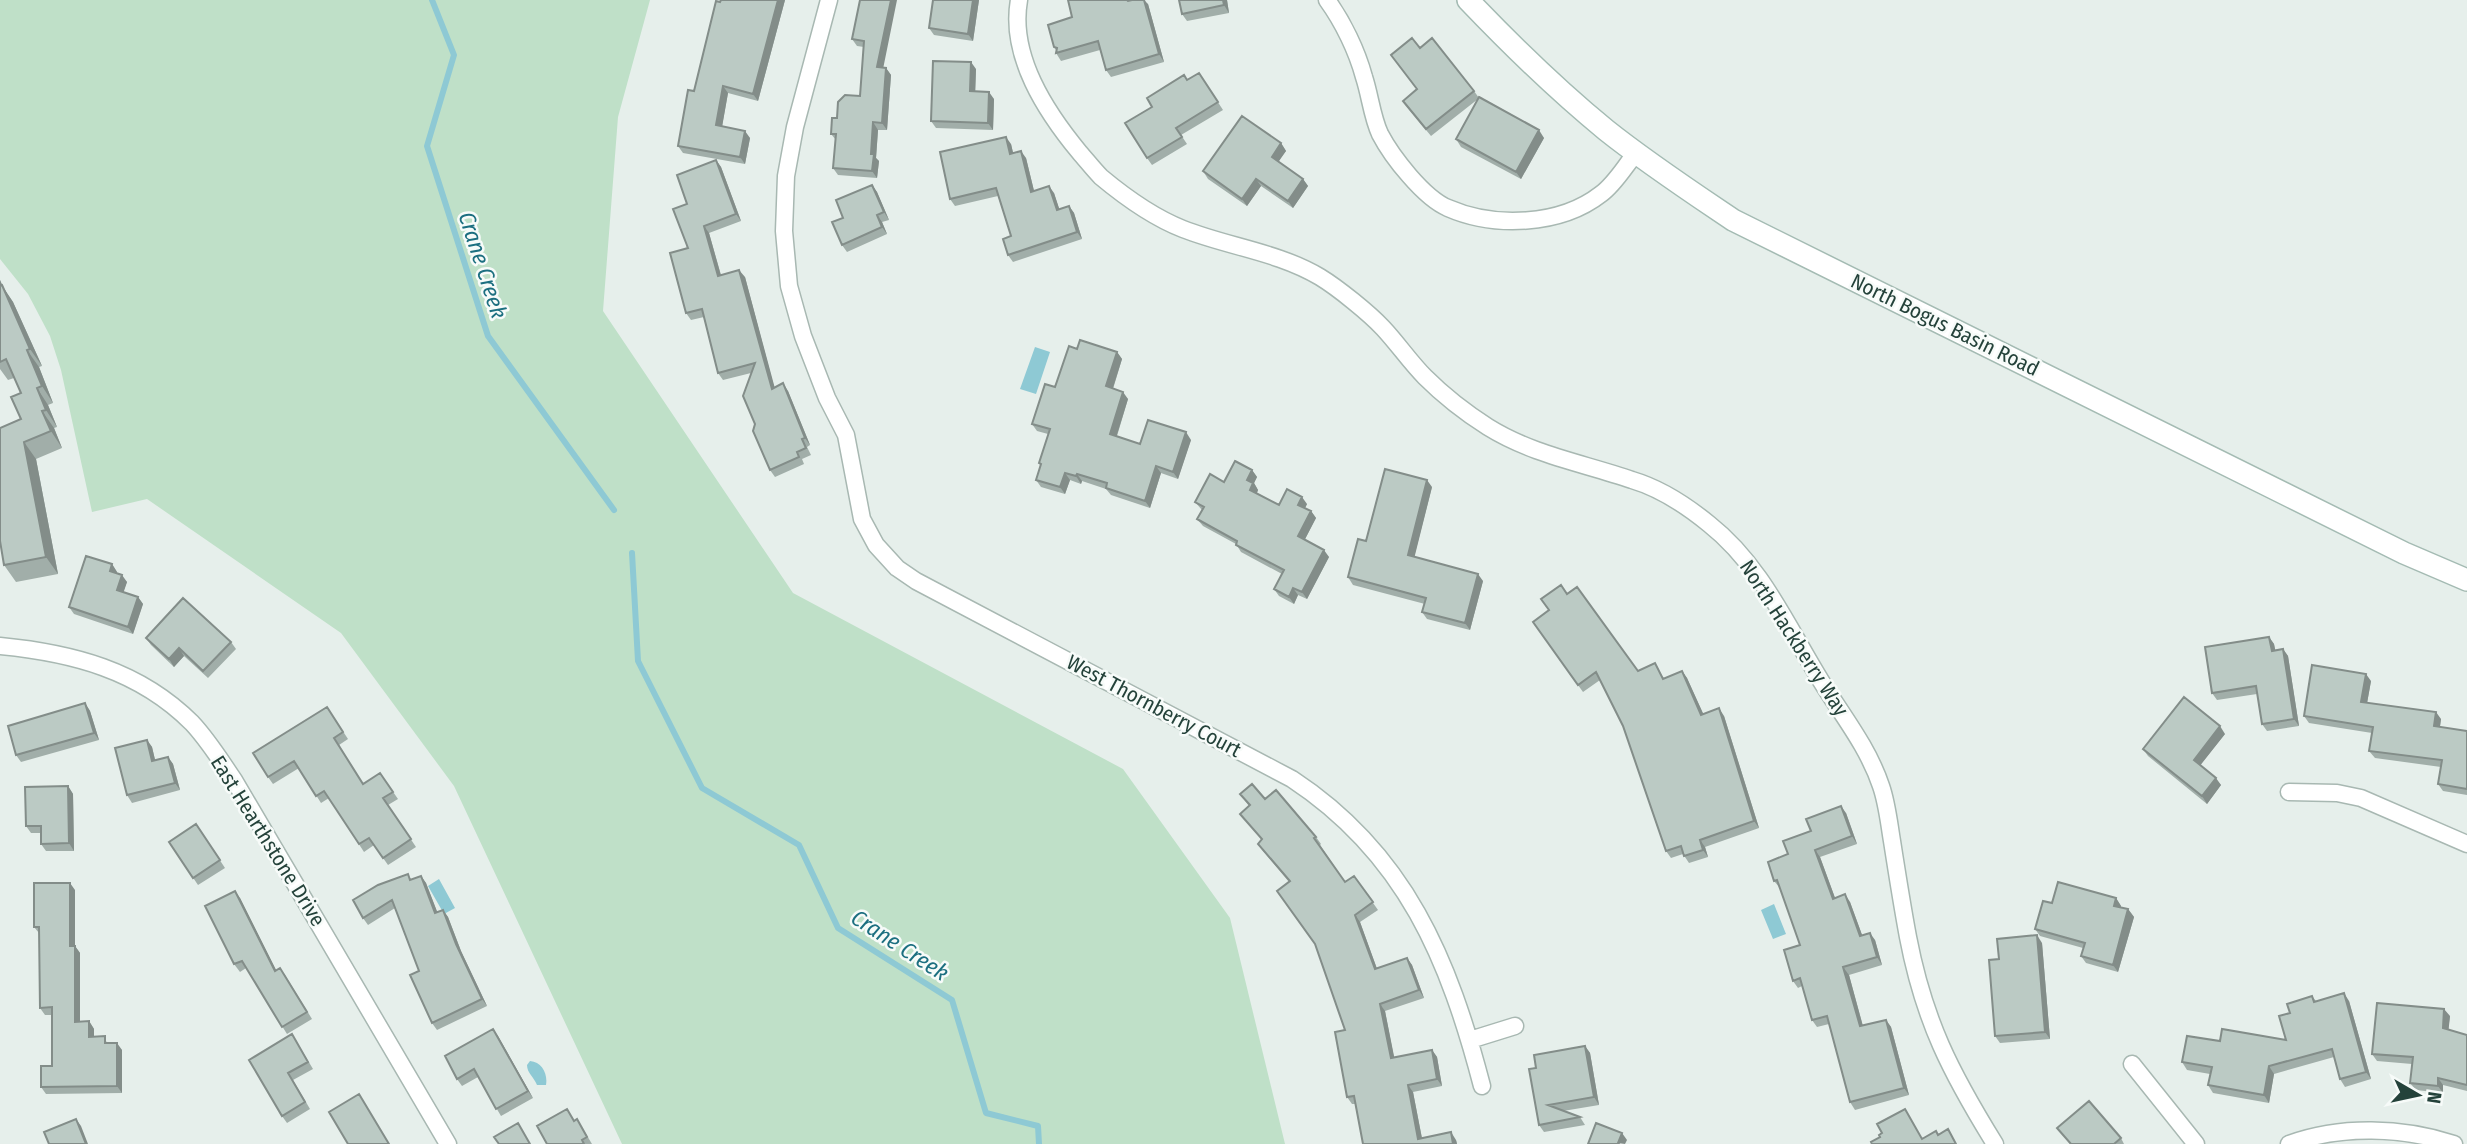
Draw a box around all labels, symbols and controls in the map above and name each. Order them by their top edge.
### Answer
water label: Crane Creek [453,208,513,322]
street label: North Bogus Basin Road [1847,268,2043,382]
street label: North Hackberry Way [1734,555,1854,721]
street label: West Thornberry Court [1062,649,1246,763]
street label: East Hearthstone Drive [205,751,331,931]
water label: Crane Creek [846,903,954,987]
north arrow [2383,1060,2453,1130]
text: N [2422,1090,2447,1105]

